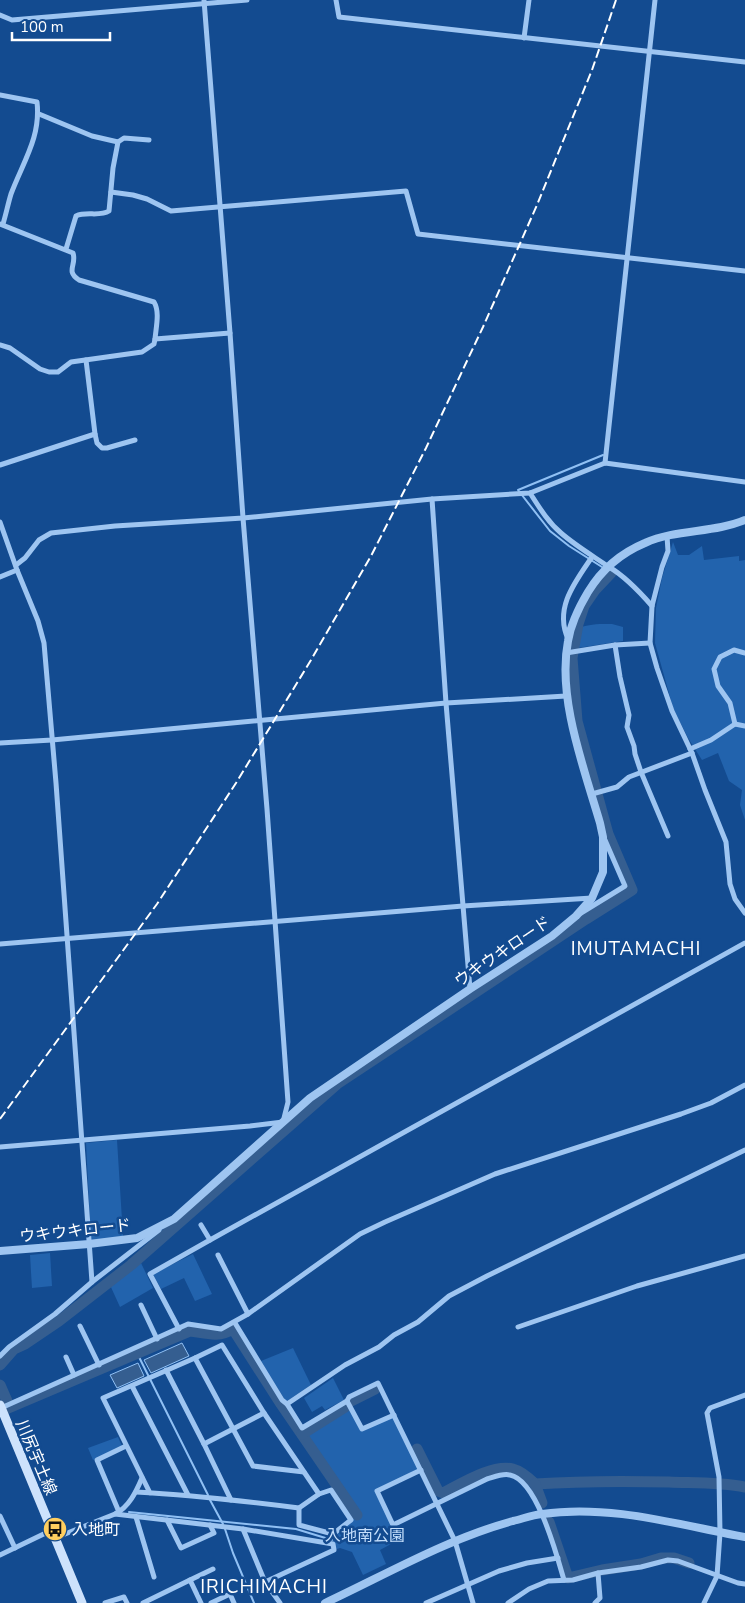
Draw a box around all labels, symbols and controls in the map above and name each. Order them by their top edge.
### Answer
scale bar [12,10,110,42]
text: 100 m [20,17,64,37]
street label: ウキウキロード [450,911,555,992]
district label: IMUTAMACHI [571,936,701,962]
street label: ウキウキロード [18,1214,132,1248]
street label: 川尻宇土線 [10,1416,62,1499]
bus stop icon: 入地町 [42,1516,68,1542]
place label: 入地町 [72,1519,120,1541]
park label: 入地南公園 [325,1525,405,1547]
district label: IRICHIMACHI [200,1574,328,1600]

